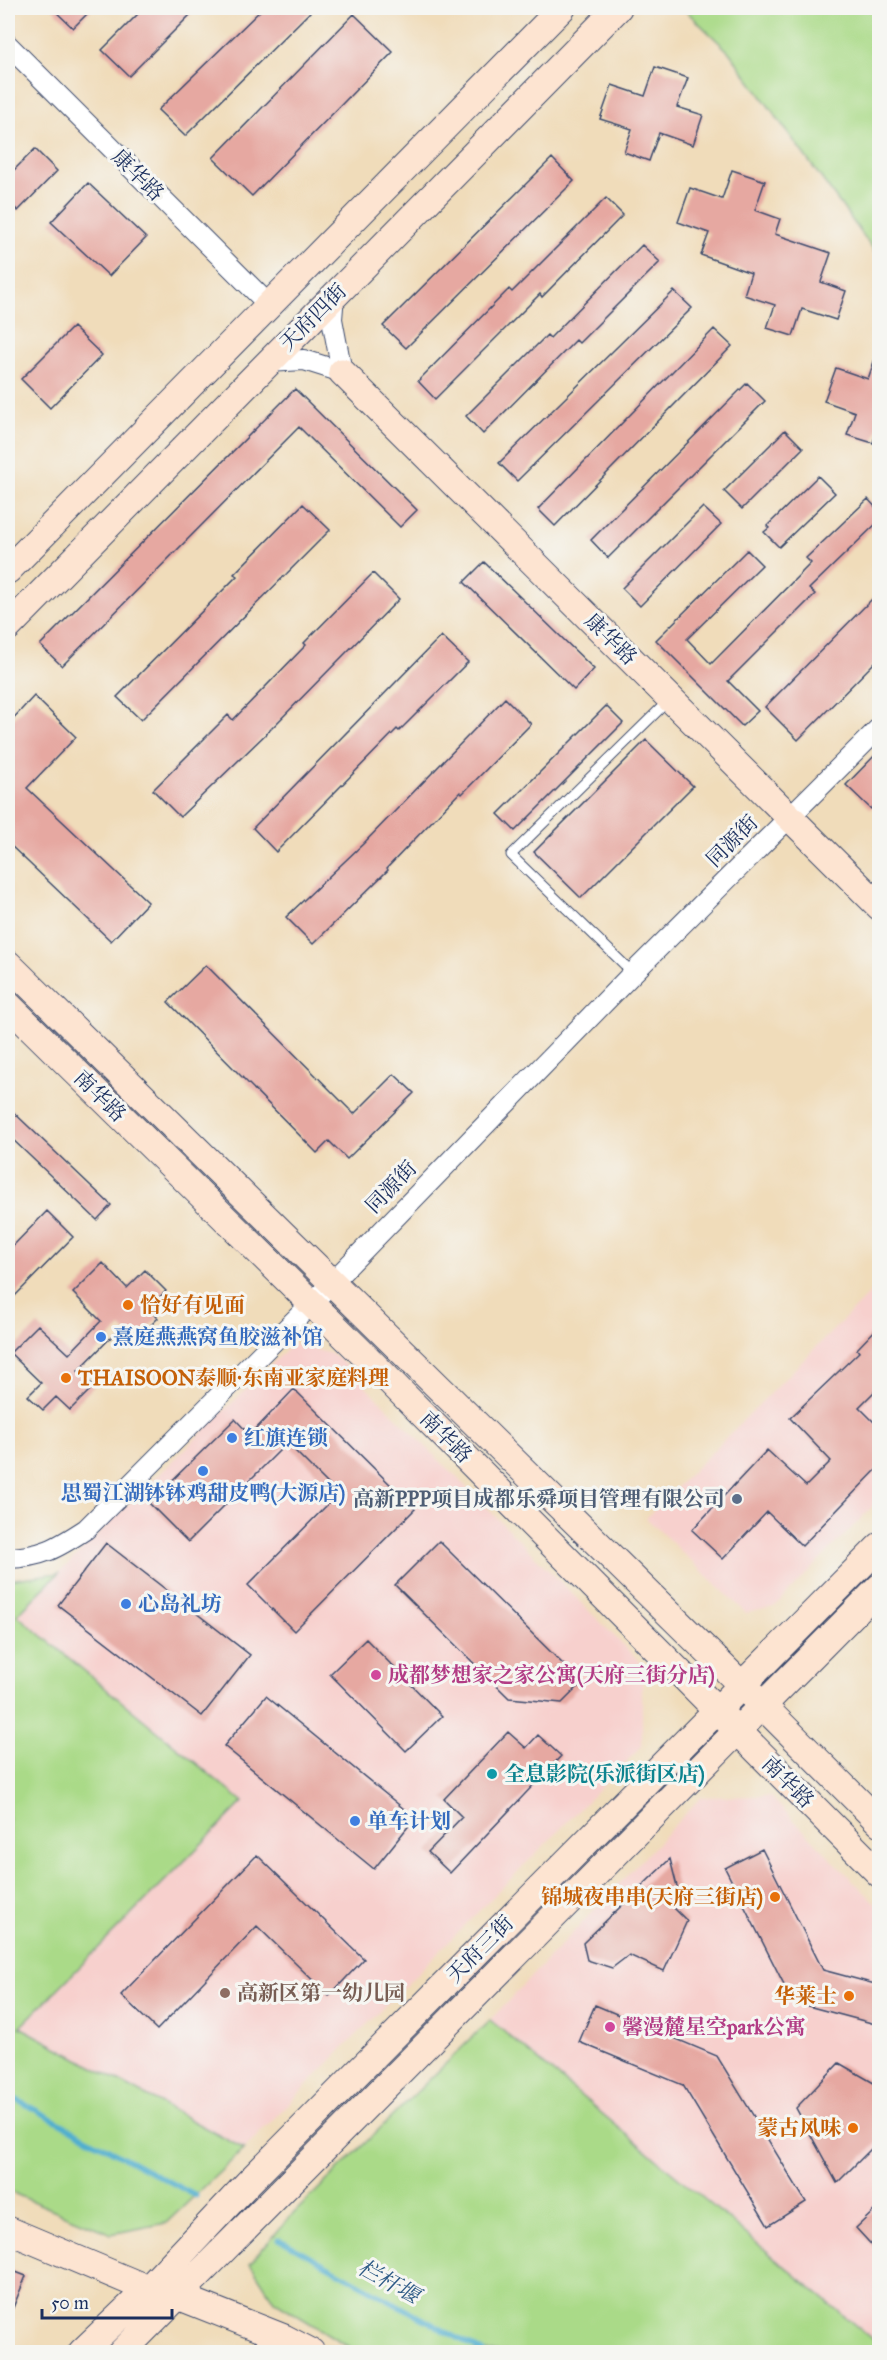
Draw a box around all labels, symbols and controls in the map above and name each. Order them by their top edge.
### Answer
street label: 康华路 [107,144,169,206]
street label: 天府四街 [274,278,352,356]
street label: 康华路 [580,608,642,670]
street label: 同源街 [701,810,763,872]
street label: 南华路 [69,1065,131,1127]
street label: 同源街 [360,1155,422,1219]
place label: 恰好有见面 [140,1292,245,1318]
marker: 恰好有见面 [121,1298,135,1312]
place label: 熹庭燕燕窝鱼胶滋补馆 [113,1324,323,1350]
marker: 熹庭燕燕窝鱼胶滋补馆 [94,1330,108,1344]
place label: THAISOON泰顺·东南亚家庭料理 [77,1365,389,1391]
marker: THAISOON泰顺·东南亚家庭料理 [59,1371,73,1385]
street label: 南华路 [415,1406,477,1468]
place label: 红旗连锁 [244,1425,328,1451]
marker: 红旗连锁 [225,1431,239,1445]
marker: 思蜀江湖钵钵鸡甜皮鸭(大源店) [196,1464,210,1478]
place label: 思蜀江湖钵钵鸡甜皮鸭(大源店) [61,1480,345,1506]
place label: 高新PPP项目成都乐舜项目管理有限公司 [353,1486,725,1512]
marker: 高新PPP项目成都乐舜项目管理有限公司 [730,1492,744,1506]
place label: 心岛礼坊 [138,1591,222,1617]
marker: 心岛礼坊 [119,1597,133,1611]
place label: 成都梦想家之家公寓(天府三街分店) [388,1662,715,1688]
marker: 成都梦想家之家公寓(天府三街分店) [369,1668,383,1682]
street label: 南华路 [757,1751,819,1813]
place label: 全息影院(乐派街区店) [504,1761,705,1787]
marker: 全息影院(乐派街区店) [485,1767,499,1781]
place label: 单车计划 [367,1808,451,1834]
marker: 单车计划 [348,1814,362,1828]
place label: 锦城夜串串(天府三街店) [541,1884,763,1910]
marker: 锦城夜串串(天府三街店) [768,1890,782,1904]
street label: 天府三街 [441,1910,519,1988]
place label: 高新区第一幼儿园 [237,1980,405,2006]
place label: 华莱士 [774,1983,837,2009]
marker: 高新区第一幼儿园 [218,1986,232,2000]
marker: 华莱士 [842,1989,856,2003]
place label: 馨漫麓星空park公寓 [622,2014,806,2040]
marker: 馨漫麓星空park公寓 [603,2020,617,2034]
place label: 蒙古风味 [757,2115,842,2141]
marker: 蒙古风味 [846,2121,860,2135]
water label: 栏杆堰 [353,2254,428,2311]
scale bar [42,2282,172,2320]
text: 50 m [51,2292,89,2314]

